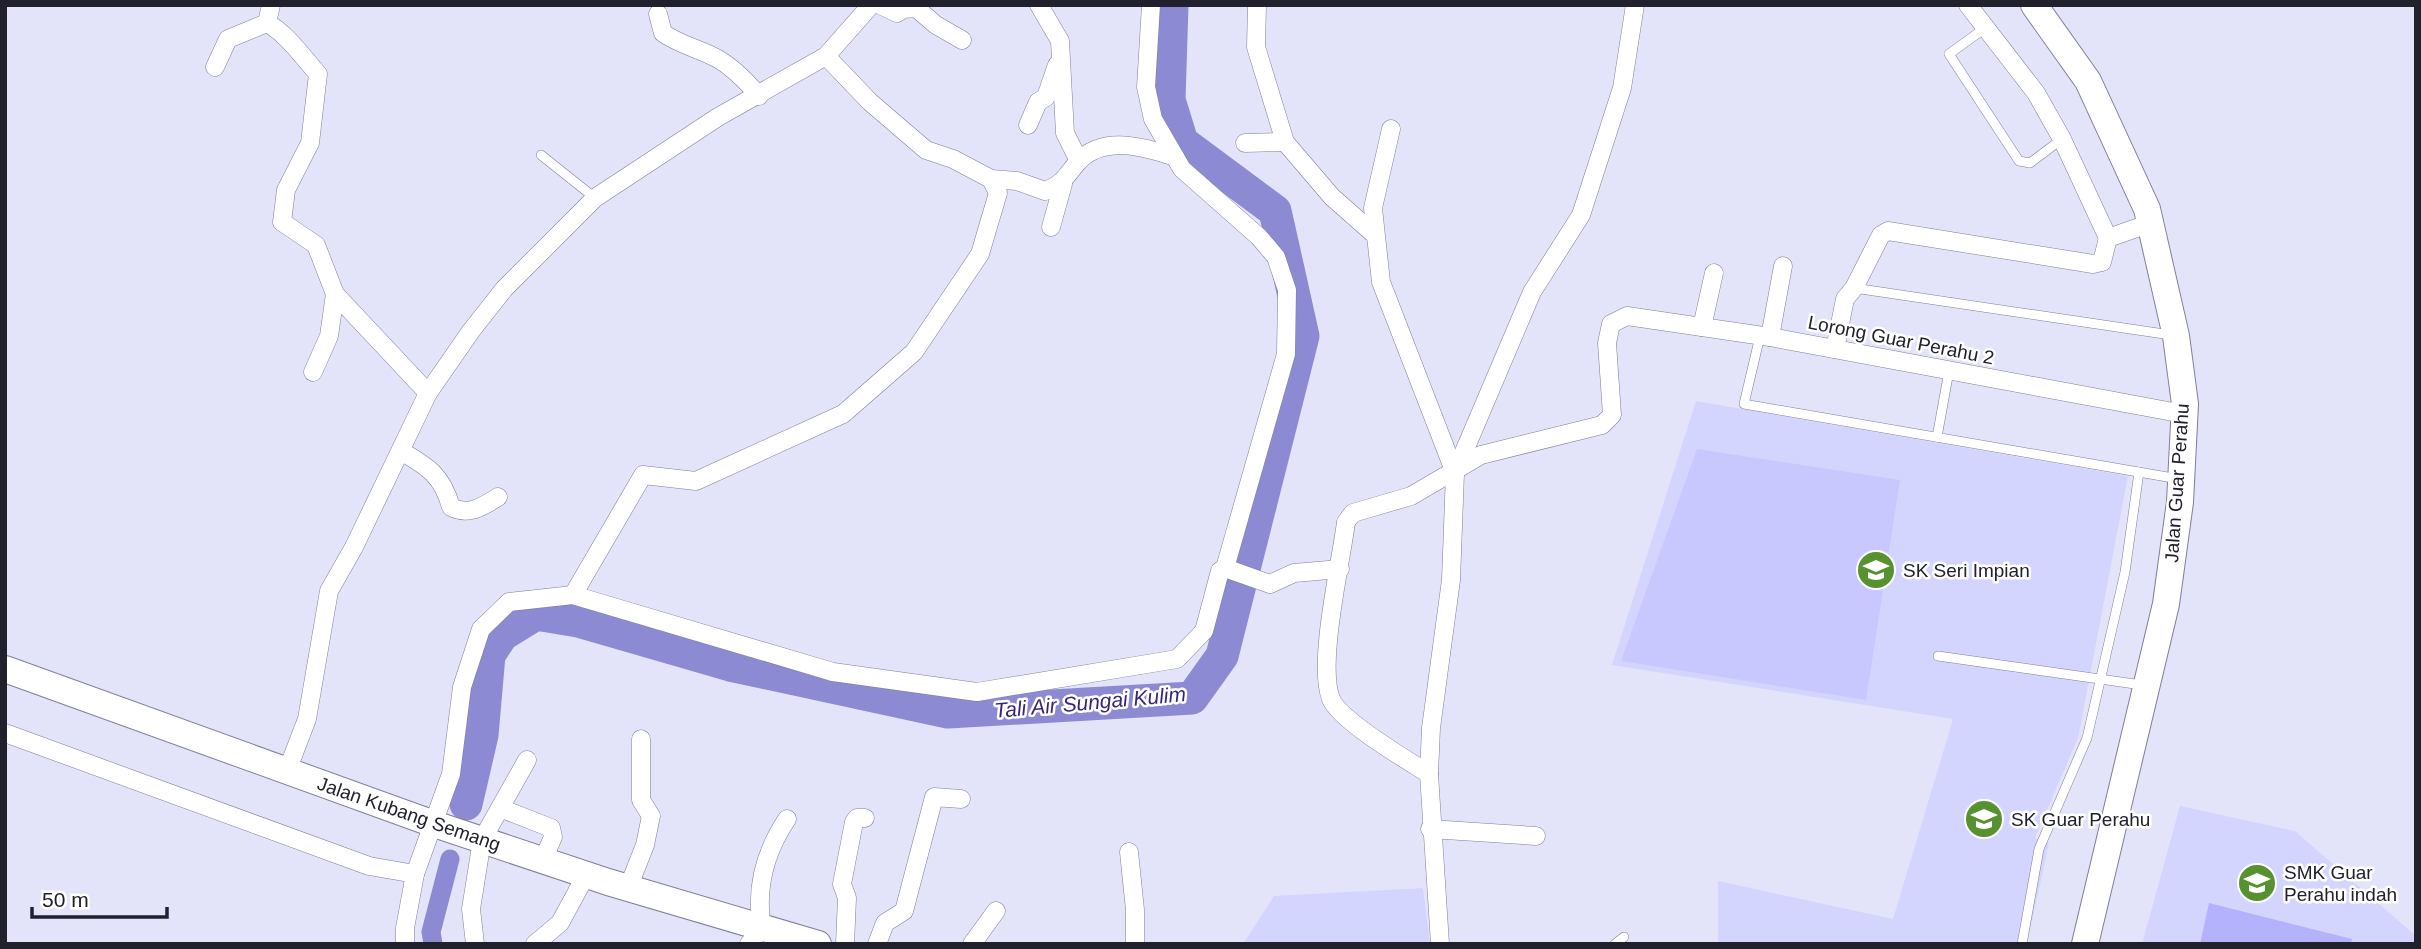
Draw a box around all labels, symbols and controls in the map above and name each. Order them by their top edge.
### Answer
street label: Lorong Guar Perahu 2 [1806,312,1996,368]
street label: Jalan Guar Perahu [2161,403,2193,563]
school or university icon: SK Seri Impian [1855,549,1897,591]
place label: SK Seri Impian [1903,560,2030,581]
water label: Tali Air Sungai Kulim [993,682,1187,722]
street label: Jalan Kubang Semang [315,773,503,855]
school or university icon: SK Guar Perahu [1963,798,2005,840]
place label: SK Guar Perahu [2011,809,2150,830]
school or university icon: SMK Guar Perahu indah [2236,862,2278,904]
place label: SMK Guar Perahu indah [2284,862,2397,905]
scale bar [32,876,166,920]
text: 50 m [42,888,89,911]

